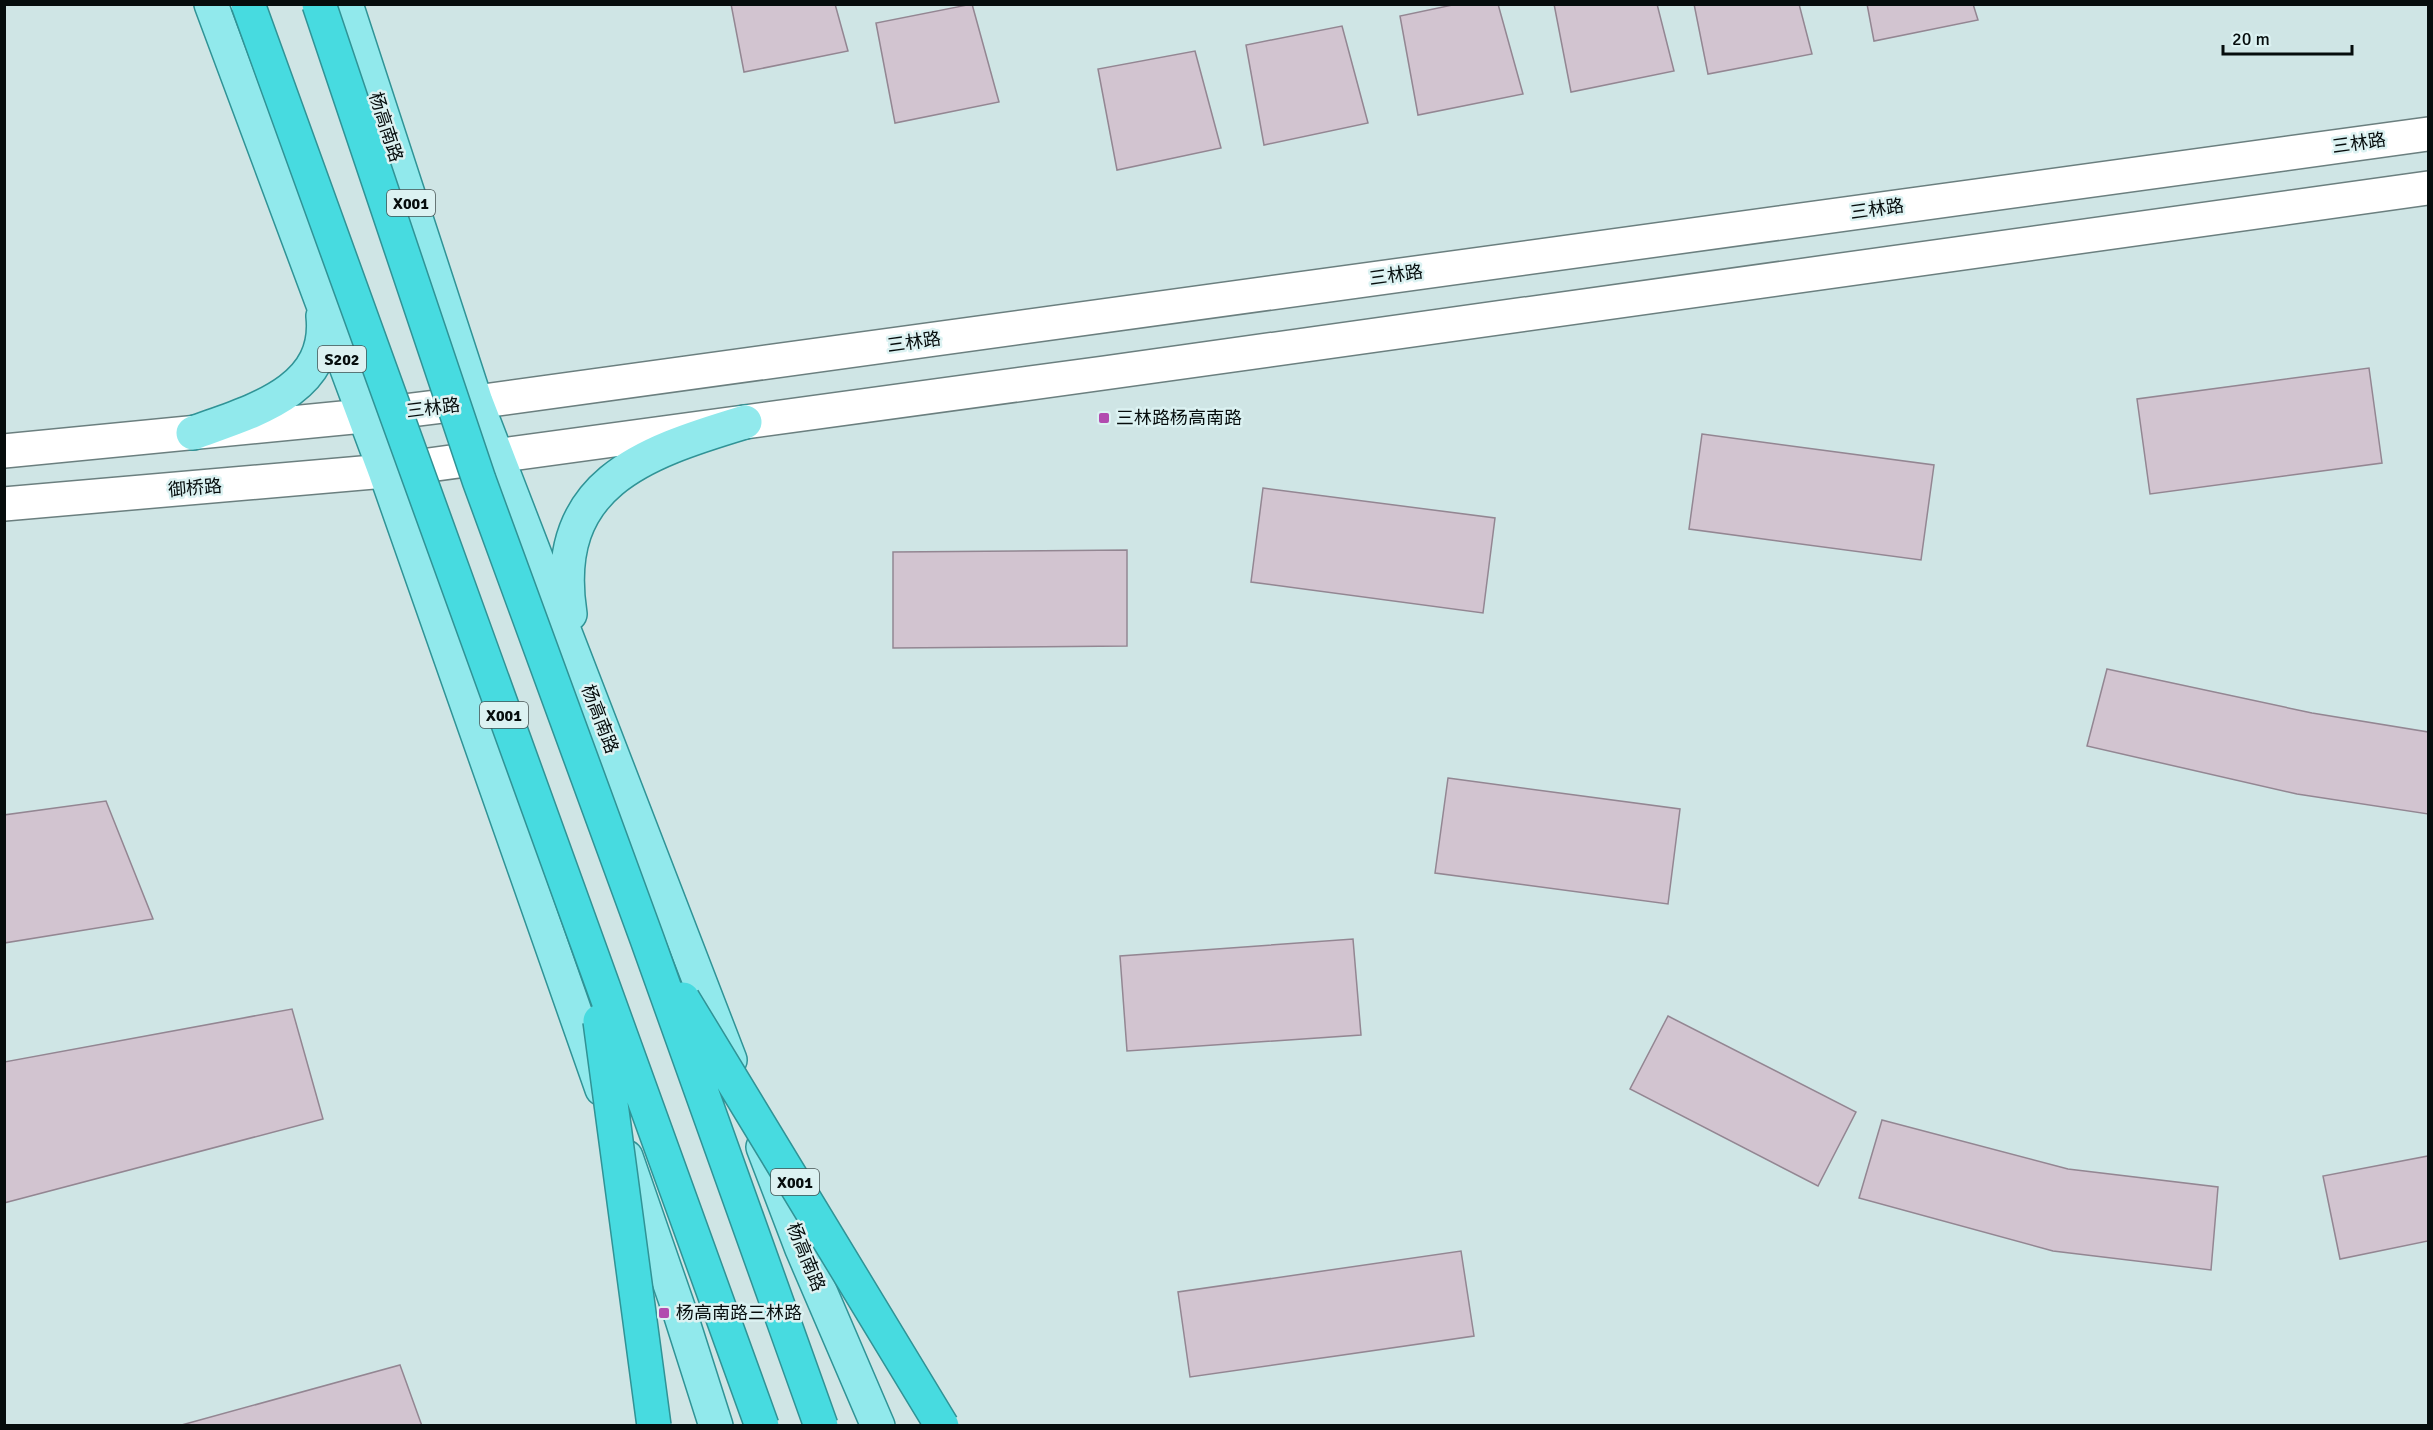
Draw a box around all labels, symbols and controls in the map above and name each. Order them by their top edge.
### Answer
scale bar [2223,18,2352,56]
text: 20 m [2232,28,2270,50]
street label: 杨高南路 [364,89,408,165]
street label: 三林路 [2331,128,2387,158]
road number: X001 [387,190,435,216]
street label: 三林路 [1849,194,1905,224]
street label: 三林路 [1368,260,1424,290]
street label: 三林路 [886,327,942,357]
road number: S202 [318,346,366,372]
street label: 三林路 [405,394,461,422]
place label: 三林路杨高南路 [1116,407,1242,429]
marker: 三林路杨高南路 [1097,411,1111,425]
street label: 御桥路 [167,475,223,501]
street label: 杨高南路 [577,681,623,757]
road number: X001 [480,702,528,728]
road number: X001 [771,1169,819,1195]
street label: 杨高南路 [782,1220,830,1294]
place label: 杨高南路三林路 [676,1302,802,1324]
marker: 杨高南路三林路 [657,1306,671,1320]

